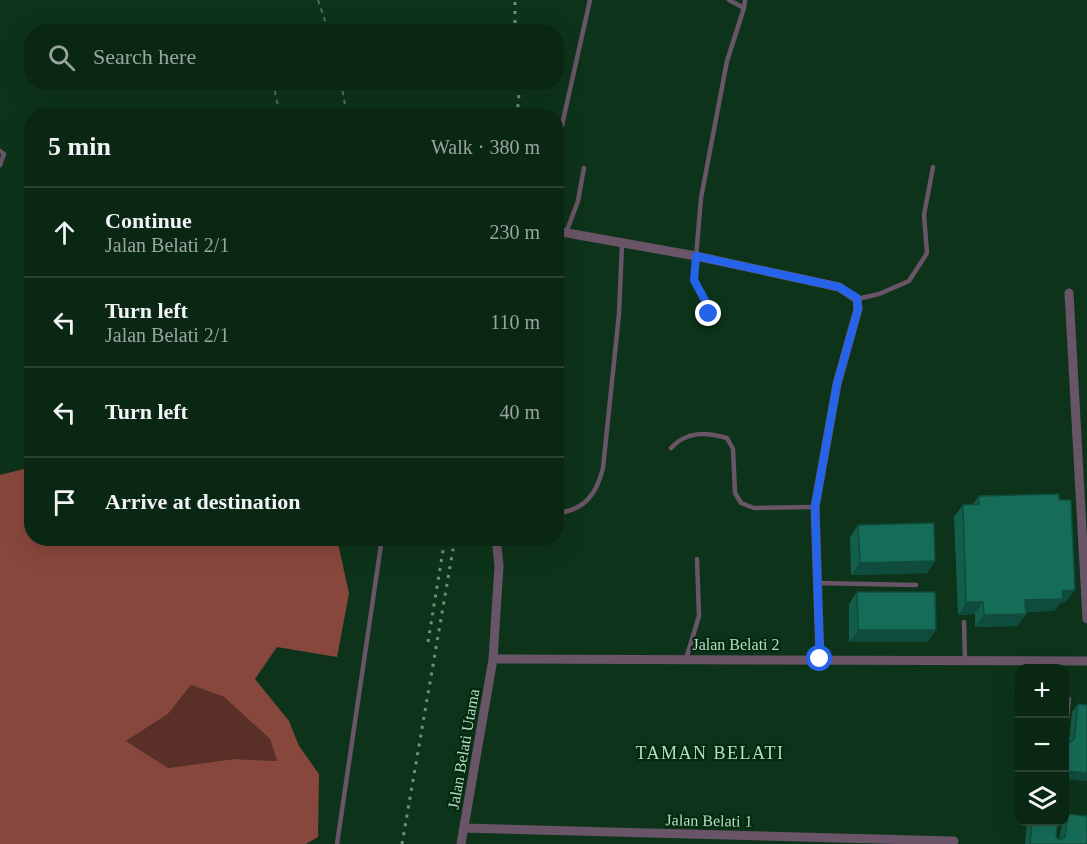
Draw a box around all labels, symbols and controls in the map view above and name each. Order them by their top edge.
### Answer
search box [24,24,564,90]
icon: search [45,41,78,74]
text: Search here [93,44,196,69]
text: 5 min [48,132,111,161]
text: Walk · 380 m [431,136,540,158]
text: Continue [105,208,192,233]
icon: ahead [48,216,81,249]
text: 230 m [489,221,540,243]
text: Jalan Belati 2/1 [105,234,229,256]
text: Turn left [105,298,188,323]
route end [695,300,721,326]
icon: left [48,306,81,339]
text: 110 m [490,311,540,333]
text: Jalan Belati 2/1 [105,324,229,346]
icon: left [48,396,81,429]
text: Turn left [105,399,188,424]
text: 40 m [499,401,540,423]
icon: arrive [48,486,81,519]
text: Arrive at destination [105,489,301,514]
street label: Jalan Belati 2 [692,636,780,653]
route start [806,645,832,671]
map controls [1015,664,1069,826]
button: + [1015,664,1069,718]
street label: Jalan Belati Utama [445,688,482,811]
button: − [1015,718,1069,772]
district label: TAMAN BELATI [635,743,785,763]
button: layers [1015,772,1069,826]
street label: Jalan Belati 1 [665,811,753,830]

